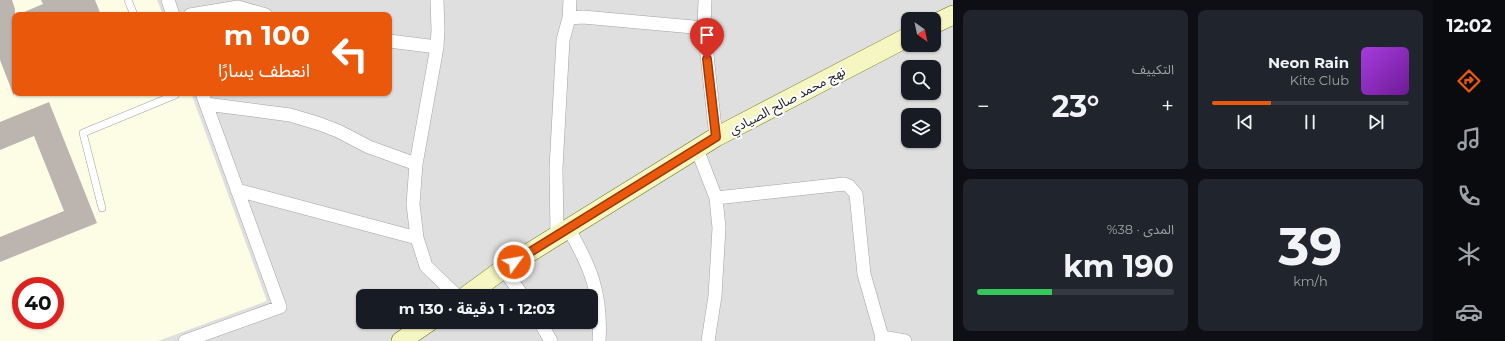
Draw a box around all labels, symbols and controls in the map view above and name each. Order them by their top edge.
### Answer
north arrow [901,12,941,52]
map controls [901,12,941,148]
text: 12:02 [1446,15,1492,37]
text: 100 m [224,18,310,52]
pin [690,18,724,59]
icon: arrive [696,24,718,46]
icon: left [324,28,376,80]
text: Neon Rain [1268,53,1349,72]
text: انعطف يسارًا [218,60,310,82]
button: search [901,60,941,100]
text: التكييف [1132,61,1174,77]
street label: نهج محمد صالح الصيادي [726,63,849,140]
icon: directions [1455,67,1483,95]
text: Kite Club [1290,72,1349,88]
text: 23° [1052,88,1099,125]
text: − [977,93,990,120]
text: + [1161,93,1174,120]
button: layers [901,108,941,148]
icon: previous [1234,111,1256,133]
icon: pause [1299,111,1321,133]
icon: next [1365,111,1387,133]
icon: music [1455,125,1483,153]
icon: phone [1455,182,1483,210]
text: 39 [1279,215,1342,278]
text: المدى · 38% [1107,221,1174,237]
icon: climate [1455,240,1483,268]
position arrow [493,241,535,283]
text: 190 km [1063,248,1174,285]
text: km/h [1293,273,1328,289]
speed limit sign: 40 [12,277,64,329]
icon: car [1455,298,1483,326]
text: 12:03 · 1 دقيقة · 130 m [399,299,555,318]

